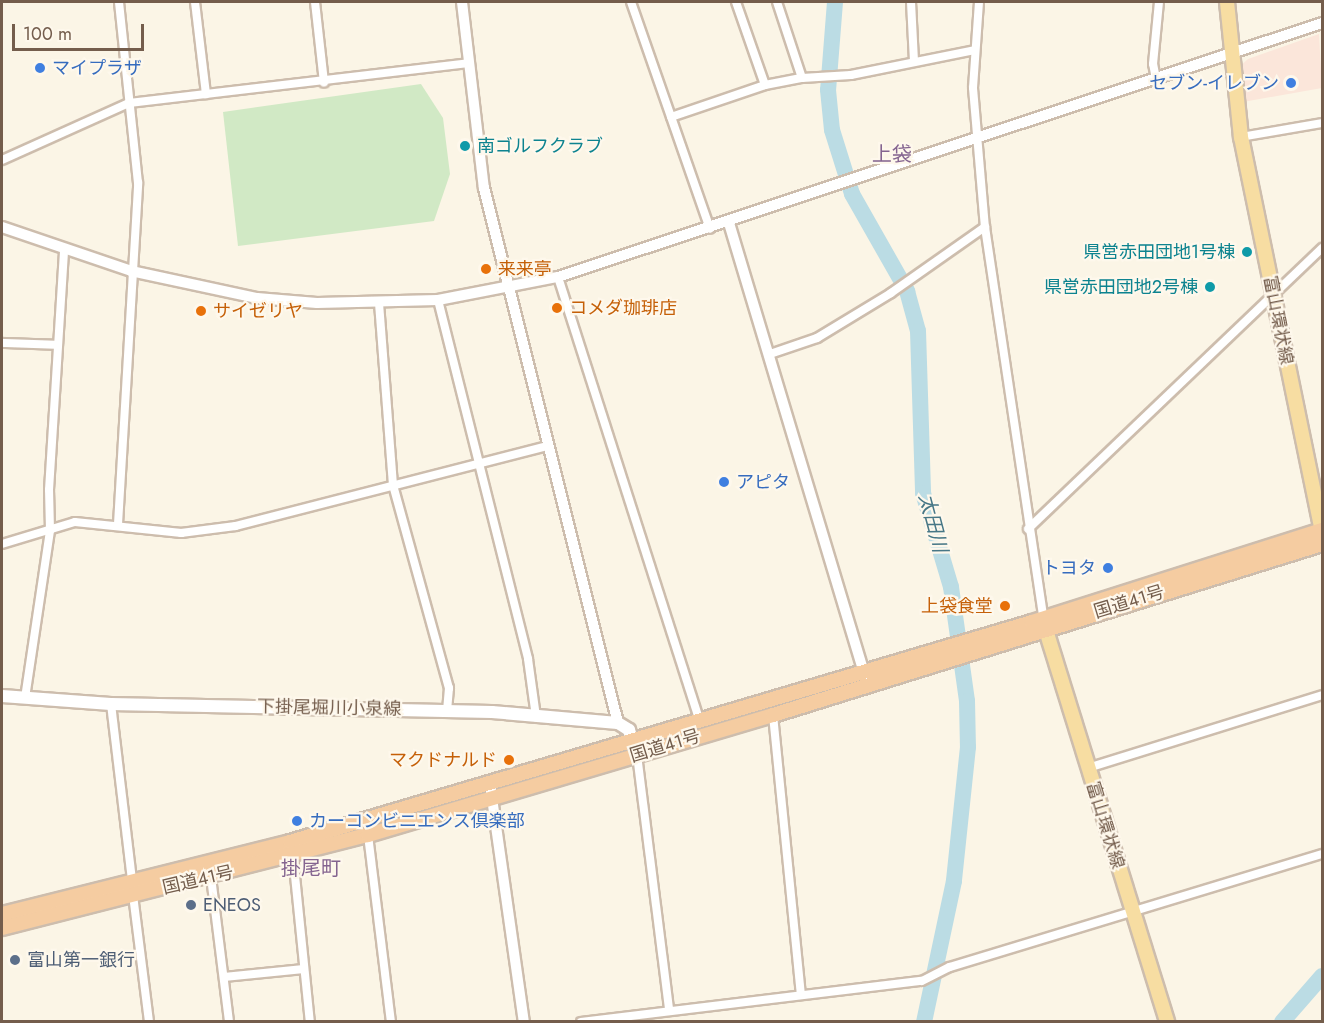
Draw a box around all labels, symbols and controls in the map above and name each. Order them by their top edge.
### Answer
scale bar [15,12,147,50]
text: 100 m [23,21,72,47]
place label: マイプラザ [52,57,142,79]
marker: マイプラザ [33,61,47,75]
place label: セブン-イレブン [1149,72,1279,94]
marker: セブン-イレブン [1284,76,1298,90]
place label: 南ゴルフクラブ [477,135,603,157]
marker: 南ゴルフクラブ [458,139,472,153]
district label: 上袋 [872,142,912,166]
place label: 県営赤田団地1号棟 [1083,241,1235,263]
marker: 県営赤田団地1号棟 [1240,245,1254,259]
place label: 来来亭 [498,258,552,280]
marker: 来来亭 [479,262,493,276]
street label: 富山環状線 [1259,274,1297,366]
place label: 県営赤田団地2号棟 [1044,276,1198,298]
marker: 県営赤田団地2号棟 [1203,280,1217,294]
place label: コメダ珈琲店 [569,297,677,319]
place label: サイゼリヤ [213,300,303,322]
marker: コメダ珈琲店 [550,301,564,315]
marker: サイゼリヤ [194,304,208,318]
place label: アピタ [736,471,790,493]
marker: アピタ [717,475,731,489]
water label: 太田川 [914,491,952,555]
place label: トヨタ [1042,557,1096,579]
marker: トヨタ [1101,561,1115,575]
street label: 国道41号 [1091,581,1167,623]
place label: 上袋食堂 [921,595,993,617]
marker: 上袋食堂 [998,599,1012,613]
street label: 下掛尾堀川小泉線 [257,696,401,720]
street label: 国道41号 [627,725,703,767]
place label: マクドナルド [389,749,497,771]
marker: マクドナルド [502,753,516,767]
street label: 富山環状線 [1082,779,1128,871]
place label: カーコンビニエンス倶楽部 [309,810,525,832]
marker: カーコンビニエンス倶楽部 [290,814,304,828]
district label: 掛尾町 [281,856,341,880]
street label: 国道41号 [160,861,236,899]
place label: ENEOS [203,894,261,916]
marker: ENEOS [184,898,198,912]
place label: 富山第一銀行 [27,949,135,971]
marker: 富山第一銀行 [8,953,22,967]

